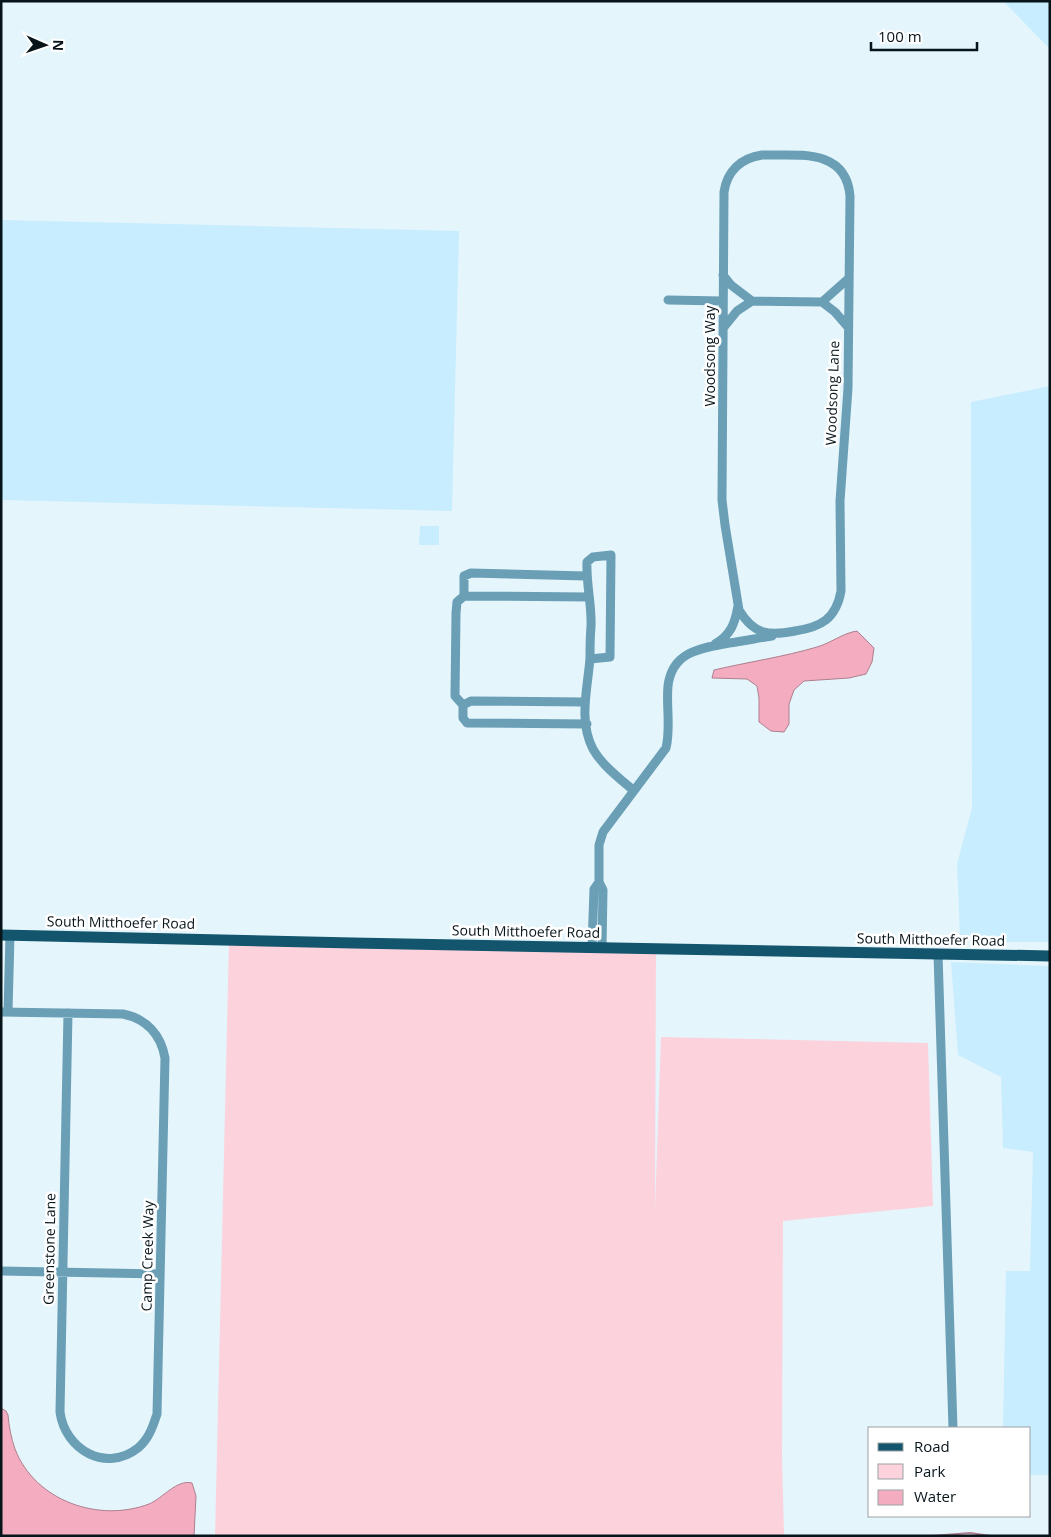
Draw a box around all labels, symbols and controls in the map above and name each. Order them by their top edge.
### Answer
north arrow [20,20,70,70]
scale bar [871,20,977,52]
text: 100 m [878,26,922,46]
text: N [49,39,68,51]
street label: Woodsong Way [700,305,719,406]
street label: Woodsong Lane [821,340,843,446]
street label: South Mitthoefer Road [47,911,195,933]
street label: South Mitthoefer Road [452,920,600,942]
street label: South Mitthoefer Road [857,928,1005,950]
street label: Greenstone Lane [39,1193,59,1305]
street label: Camp Creek Way [137,1199,157,1312]
legend [868,1427,1031,1517]
text: Road [914,1436,950,1456]
text: Park [914,1461,945,1481]
text: Water [914,1486,956,1506]

